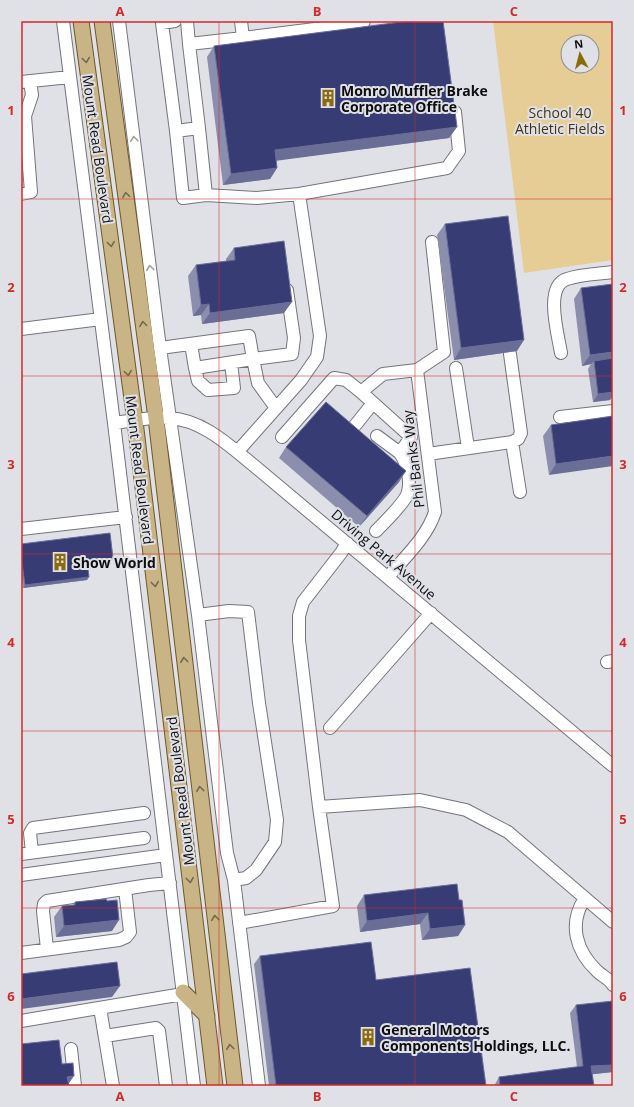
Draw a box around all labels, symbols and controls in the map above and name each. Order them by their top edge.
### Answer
text: A [116,2,125,20]
text: B [313,2,322,20]
text: C [510,2,518,20]
north arrow [560,34,600,74]
text: N [573,36,584,52]
one-way arrow [81,57,90,63]
street label: Mount Read Boulevard [78,74,118,224]
place label: Monro Muffler Brake Corporate Office [341,81,488,116]
building icon: Monro Muffler Brake Corporate Office [318,88,338,108]
text: 1 [7,101,15,119]
text: 1 [619,101,627,119]
park label: School 40 Athletic Fields [515,103,605,138]
one-way arrow [130,136,139,142]
one-way arrow [122,192,131,198]
one-way arrow [106,241,115,247]
one-way arrow [146,265,155,271]
text: 2 [7,278,15,296]
text: 2 [619,278,627,296]
one-way arrow [139,321,148,327]
one-way arrow [123,370,132,376]
street label: Mount Read Boulevard [121,394,159,546]
street label: Phil Banks Way [397,408,428,509]
text: 3 [7,455,15,473]
text: 3 [619,455,627,473]
street label: Driving Park Avenue [328,504,441,604]
building icon: Show World [50,552,70,572]
place label: Show World [73,553,156,572]
one-way arrow [150,581,159,587]
text: 4 [7,633,15,651]
text: 4 [619,633,627,651]
one-way arrow [180,657,189,663]
street label: Mount Read Boulevard [161,715,199,867]
one-way arrow [196,786,205,792]
text: 5 [7,810,15,828]
text: 5 [619,810,627,828]
one-way arrow [186,877,195,883]
one-way arrow [211,915,220,921]
text: 6 [7,987,15,1005]
text: 6 [619,987,627,1005]
place label: General Motors Components Holdings, LLC. [381,1020,570,1055]
building icon: General Motors Components Holdings, LLC. [358,1027,378,1047]
one-way arrow [226,1044,235,1050]
text: A [116,1087,125,1105]
text: B [313,1087,322,1105]
text: C [510,1087,518,1105]

